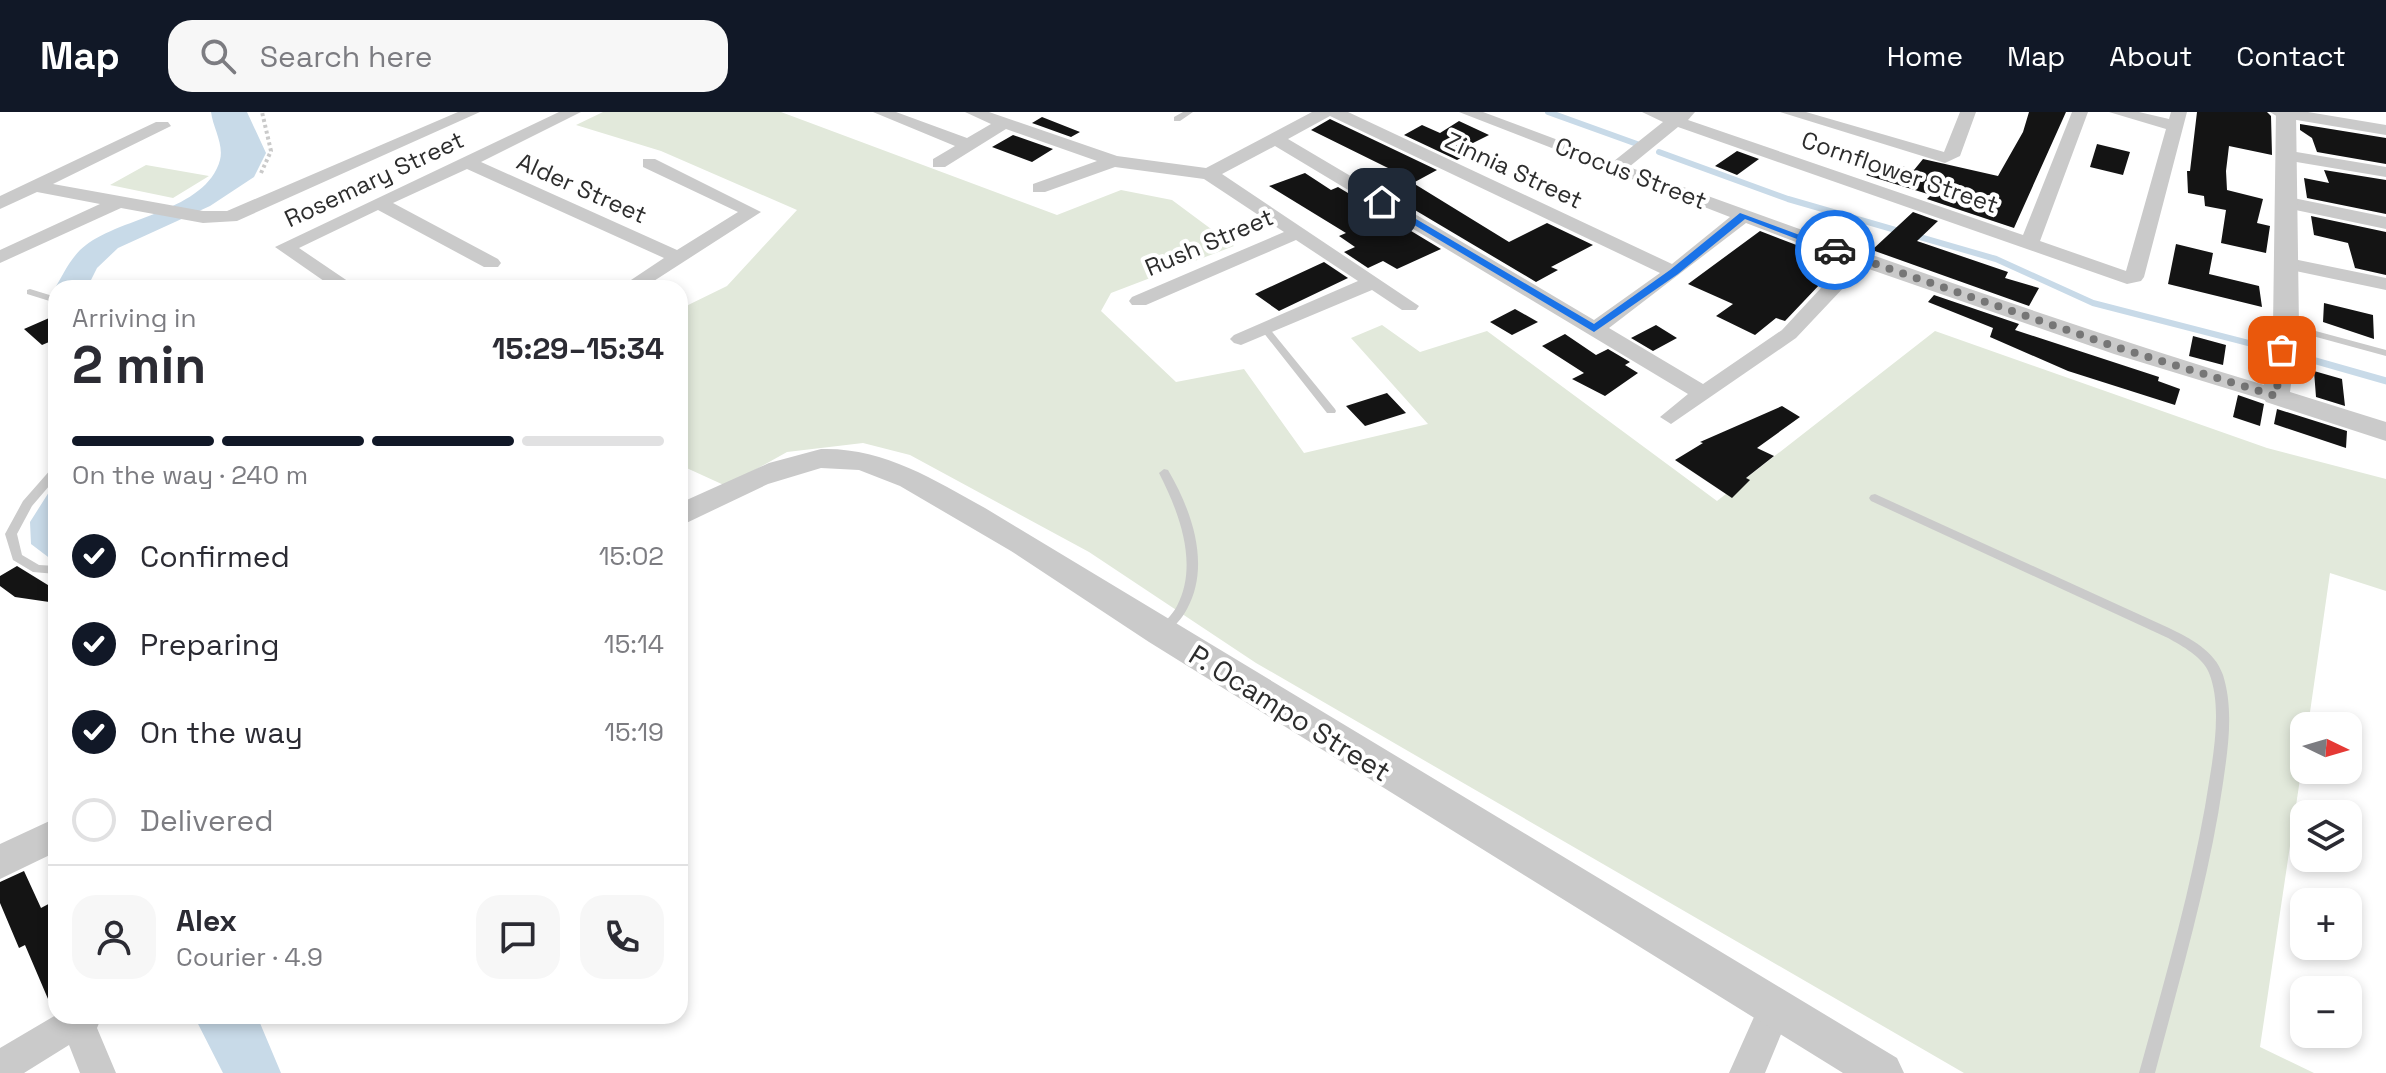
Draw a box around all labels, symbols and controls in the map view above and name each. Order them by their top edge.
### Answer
search box [168,20,728,92]
text: Map [40,32,120,80]
icon: search [196,34,240,78]
text: Search here [260,37,433,76]
text: Home [1887,38,1963,74]
text: Map [2007,38,2065,74]
text: About [2109,38,2192,74]
text: Contact [2236,38,2346,74]
street label: Rosemary Street [279,124,469,234]
street label: Cornflower Street [1798,124,2002,220]
street label: Zinnia Street [1440,125,1588,215]
street label: Crocus Street [1551,130,1711,216]
street label: Alder Street [512,146,652,230]
pin [1348,168,1416,236]
icon: home [1360,180,1404,224]
street label: Rush Street [1140,201,1278,283]
courier [1795,210,1875,290]
icon: car [1813,228,1857,272]
text: Arriving in [72,301,196,335]
pin [2248,316,2316,384]
icon: bag [2260,328,2304,372]
text: 15:29–15:34 [492,329,664,368]
text: 2 min [72,332,206,398]
text: On the way · 240 m [72,458,308,492]
icon: check [72,534,116,578]
text: Confirmed [140,537,290,576]
text: 15:02 [599,539,664,573]
icon: check [72,622,116,666]
text: Preparing [140,625,279,664]
text: 15:14 [604,627,664,661]
street label: P. Ocampo Street [1183,637,1397,789]
icon: check [72,710,116,754]
north arrow [2290,712,2362,784]
map controls [2290,712,2362,1048]
text: On the way [140,713,303,752]
text: 15:19 [604,715,664,749]
button: layers [2290,800,2362,872]
text: Delivered [140,801,274,840]
button: + [2290,888,2362,960]
button: person [72,895,156,979]
button: chat [476,895,560,979]
button: phone [580,895,664,979]
text: Alex [176,901,237,940]
text: Courier · 4.9 [176,940,323,974]
button: − [2290,976,2362,1048]

